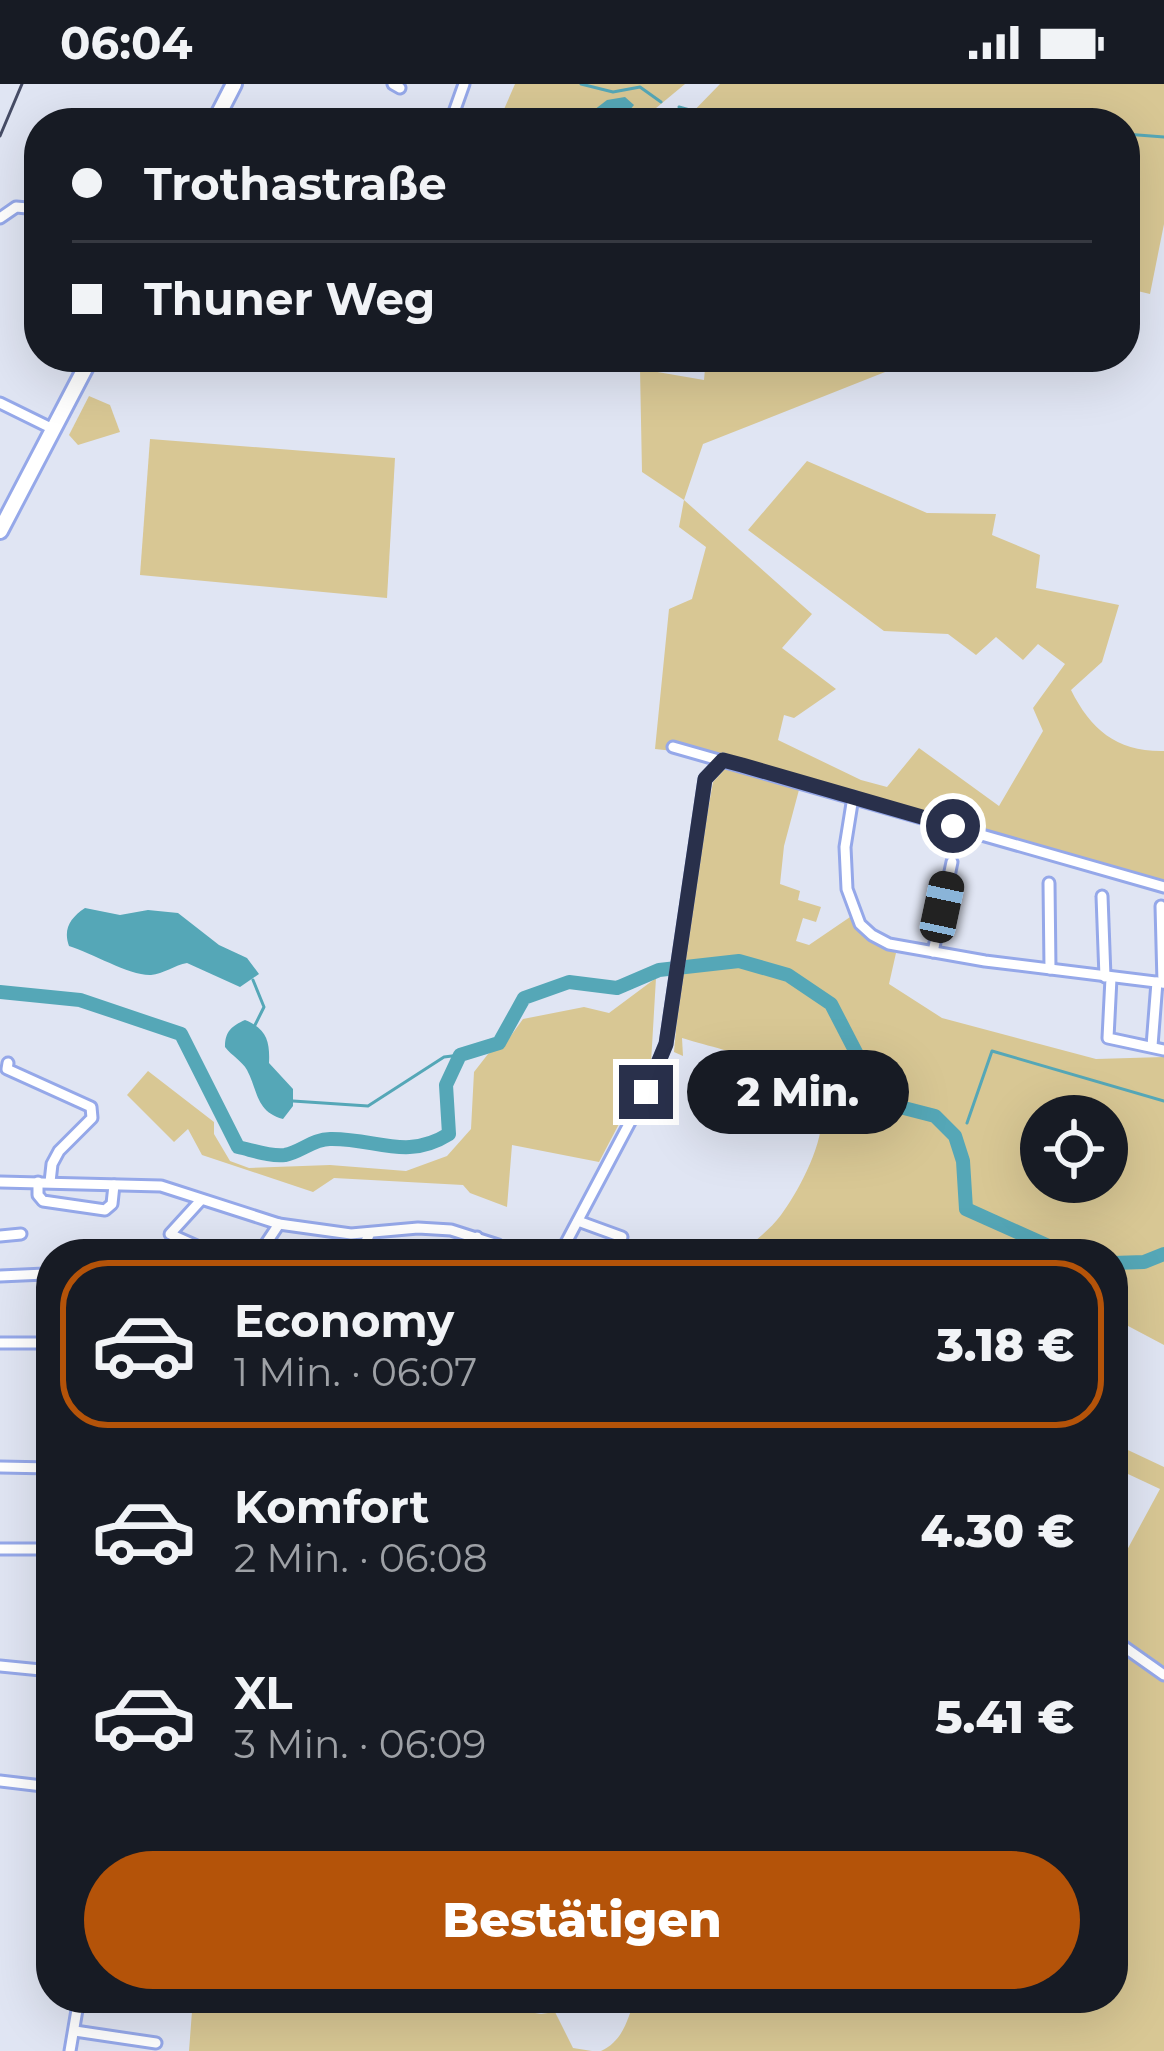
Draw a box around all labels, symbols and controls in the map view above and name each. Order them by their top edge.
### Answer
text: 06:04 [60,15,193,70]
text: Trothastraße [144,156,447,211]
text: Thuner Weg [144,271,435,326]
route start [926,799,980,853]
car [917,868,967,946]
callout: 2 Min. [688,1050,910,1134]
route end [619,1065,673,1119]
text: 2 Min. [737,1068,859,1116]
map controls [1020,1095,1128,1203]
button: locate [1020,1095,1128,1203]
icon: car [90,1290,198,1398]
text: Economy [234,1293,454,1348]
text: 3.18 € [937,1317,1074,1372]
text: 1 Min. · 06:07 [234,1348,477,1396]
icon: car [90,1476,198,1584]
text: Komfort [234,1479,429,1534]
text: 4.30 € [921,1503,1074,1558]
text: 2 Min. · 06:08 [234,1534,488,1582]
icon: car [90,1662,198,1770]
text: XL [234,1665,292,1720]
text: 5.41 € [935,1689,1074,1744]
text: 3 Min. · 06:09 [234,1720,486,1768]
button: Bestätigen [84,1851,1080,1989]

